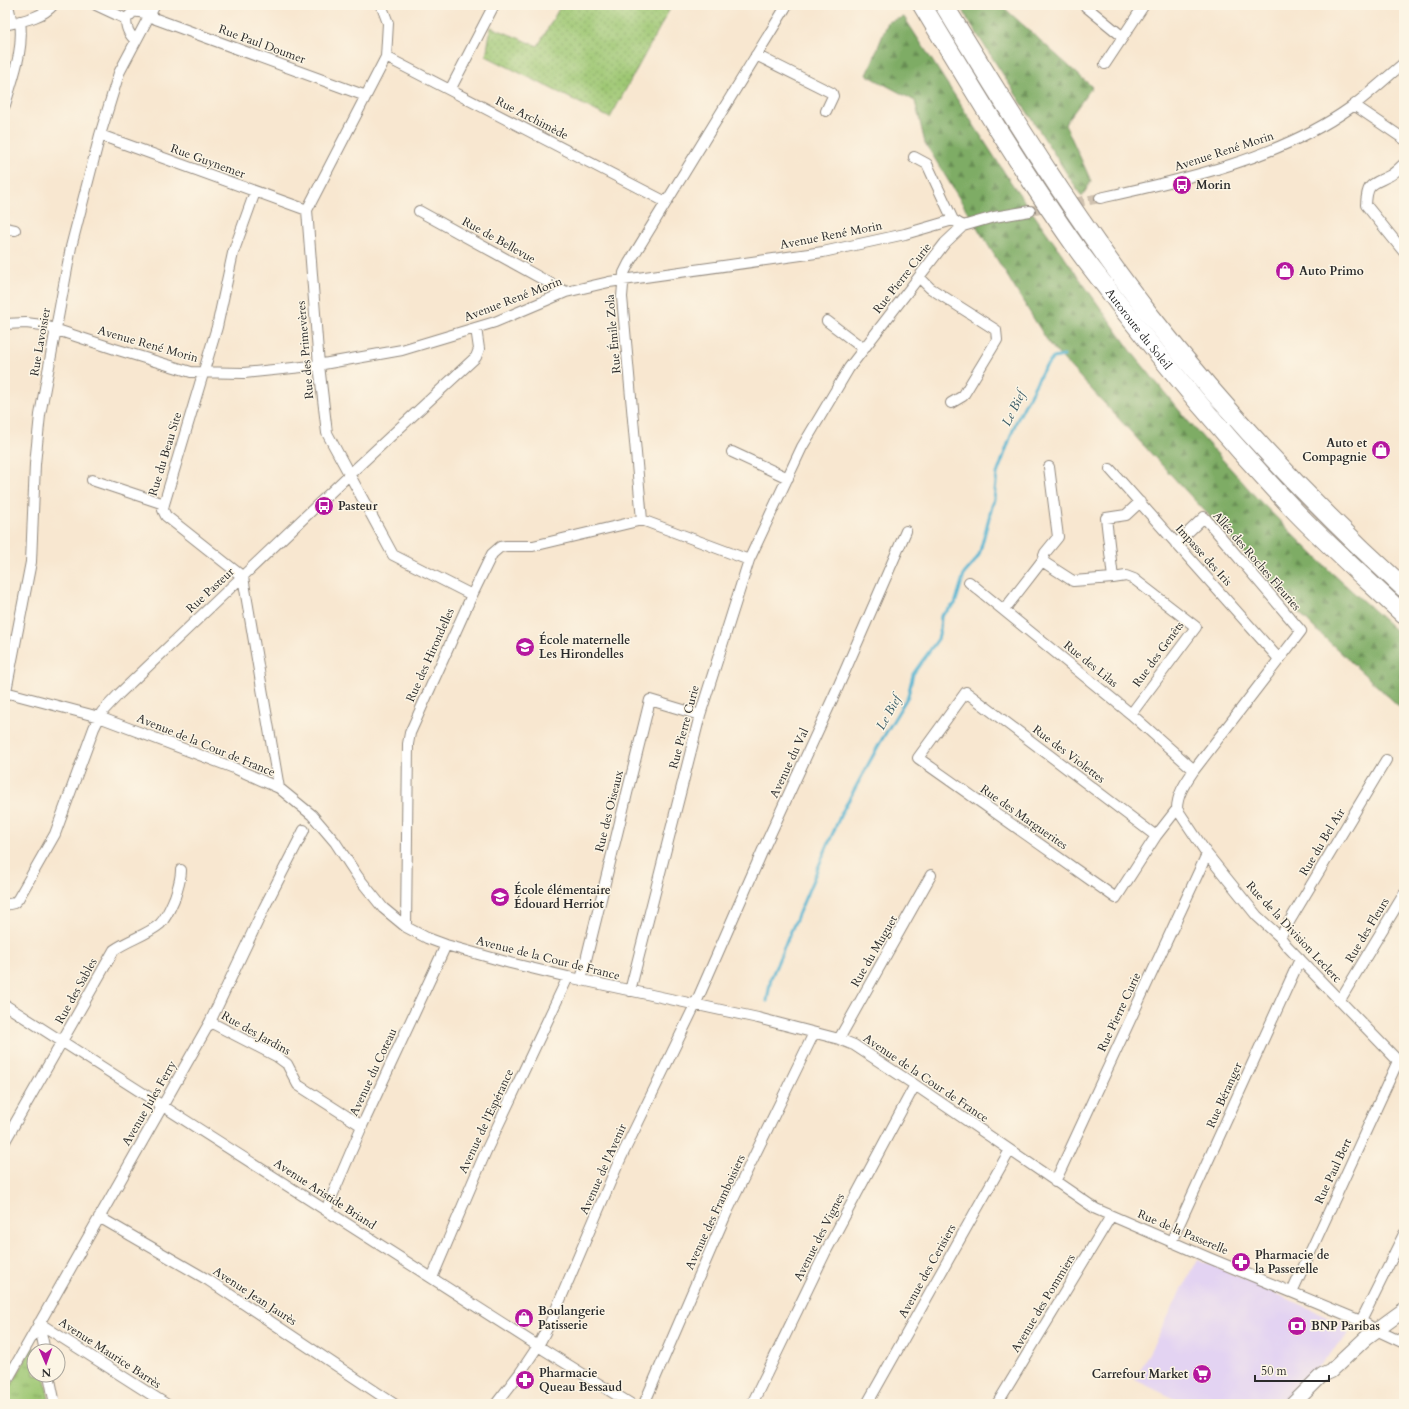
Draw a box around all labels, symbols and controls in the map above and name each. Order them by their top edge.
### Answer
street label: Rue Paul Doumer [216,21,308,67]
street label: Rue Archimède [493,93,571,143]
street label: Avenue René Morin [1172,127,1276,175]
street label: Rue Guynemer [168,140,248,182]
bus stop icon: Morin [1171,174,1193,196]
place label: Morin [1196,177,1231,193]
street label: Rue de Bellevue [459,213,539,267]
street label: Avenue René Morin [779,217,884,253]
street label: Rue Pierre Curie [869,239,935,317]
shop icon: Auto Primo [1274,260,1296,282]
place label: Auto Primo [1299,263,1364,279]
street label: Avenue René Morin [462,273,564,325]
street label: Autoroute du Soleil [1102,285,1176,373]
street label: Rue Émile Zola [600,293,624,374]
street label: Rue des Primevères [293,300,317,400]
street label: Rue Lavoisier [26,306,54,377]
street label: Avenue René Morin [96,322,200,366]
water label: Le Bief [998,385,1032,429]
street label: Rue du Beau Site [145,410,185,498]
place label: Auto et Compagnie [1302,435,1368,465]
shop icon: Auto et Compagnie [1370,439,1392,461]
bus stop icon: Pasteur [313,495,335,517]
place label: Pasteur [338,498,378,514]
street label: Allée des Roches Fleuries [1209,508,1305,614]
street label: Impasse des Iris [1172,521,1236,589]
street label: Rue Pasteur [183,563,238,616]
street label: Rue des Hirondelles [402,606,458,704]
street label: Rue des Genêts [1129,618,1187,690]
place label: École maternelle Les Hirondelles [539,631,630,662]
school or university icon: École maternelle Les Hirondelles [514,636,536,658]
street label: Rue des Lilas [1061,637,1121,691]
street label: Rue Pierre Curie [665,683,703,771]
water label: Le Bief [872,689,907,733]
street label: Avenue de la Cour de France [135,710,277,780]
street label: Rue des Violettes [1029,721,1109,787]
street label: Avenue du Val [766,725,812,801]
street label: Rue des Oiseaux [591,768,627,853]
street label: Rue des Marguerites [977,781,1071,853]
street label: Rue du Bel Air [1296,805,1349,879]
street label: Rue de la Division Leclerc [1243,878,1346,987]
place label: École élémentaire Édouard Herriot [514,881,611,912]
school or university icon: École élémentaire Édouard Herriot [489,886,511,908]
street label: Rue des Fleurs [1341,895,1393,965]
street label: Rue du Muguet [847,912,901,990]
street label: Avenue de la Cour de France [474,932,622,984]
street label: Rue des Sables [51,955,101,1027]
street label: Rue Pierre Curie [1094,970,1144,1054]
street label: Rue des Jardins [219,1007,293,1059]
street label: Avenue du Coteau [346,1025,400,1118]
street label: Avenue de la Cour de France [860,1030,992,1126]
street label: Avenue Jules Ferry [118,1057,180,1149]
street label: Rue Béranger [1202,1059,1246,1130]
street label: Avenue de l'Espérance [455,1066,517,1176]
street label: Avenue de l'Avenir [576,1121,630,1217]
street label: Rue Paul Bert [1311,1135,1355,1206]
street label: Avenue des Framboisiers [681,1152,749,1272]
street label: Avenue Aristide Briand [271,1155,380,1233]
street label: Avenue des Vignes [790,1190,848,1284]
street label: Rue de la Passerelle [1135,1206,1231,1258]
street label: Avenue des Cerisiers [895,1221,959,1321]
place label: Pharmacie de la Passerelle [1255,1247,1329,1277]
street label: Avenue des Pommiers [1007,1251,1079,1355]
pharmacy icon: Pharmacie de la Passerelle [1230,1251,1252,1273]
street label: Avenue Jean Jaurès [210,1263,300,1329]
place label: Boulangerie Patisserie [538,1303,605,1333]
shop icon: Boulangerie Patisserie [513,1307,535,1329]
street label: Avenue Maurice Barrès [56,1314,164,1392]
bank icon: BNP Paribas [1286,1315,1308,1337]
place label: BNP Paribas [1311,1318,1380,1334]
north arrow [26,1343,66,1383]
scale bar [1255,1357,1329,1383]
supermarket icon: Carrefour Market [1191,1363,1213,1385]
text: 50 m [1261,1363,1288,1379]
text: N [41,1365,51,1380]
place label: Pharmacie Queau Bessaud [539,1365,622,1395]
place label: Carrefour Market [1092,1366,1189,1382]
pharmacy icon: Pharmacie Queau Bessaud [514,1369,536,1391]

